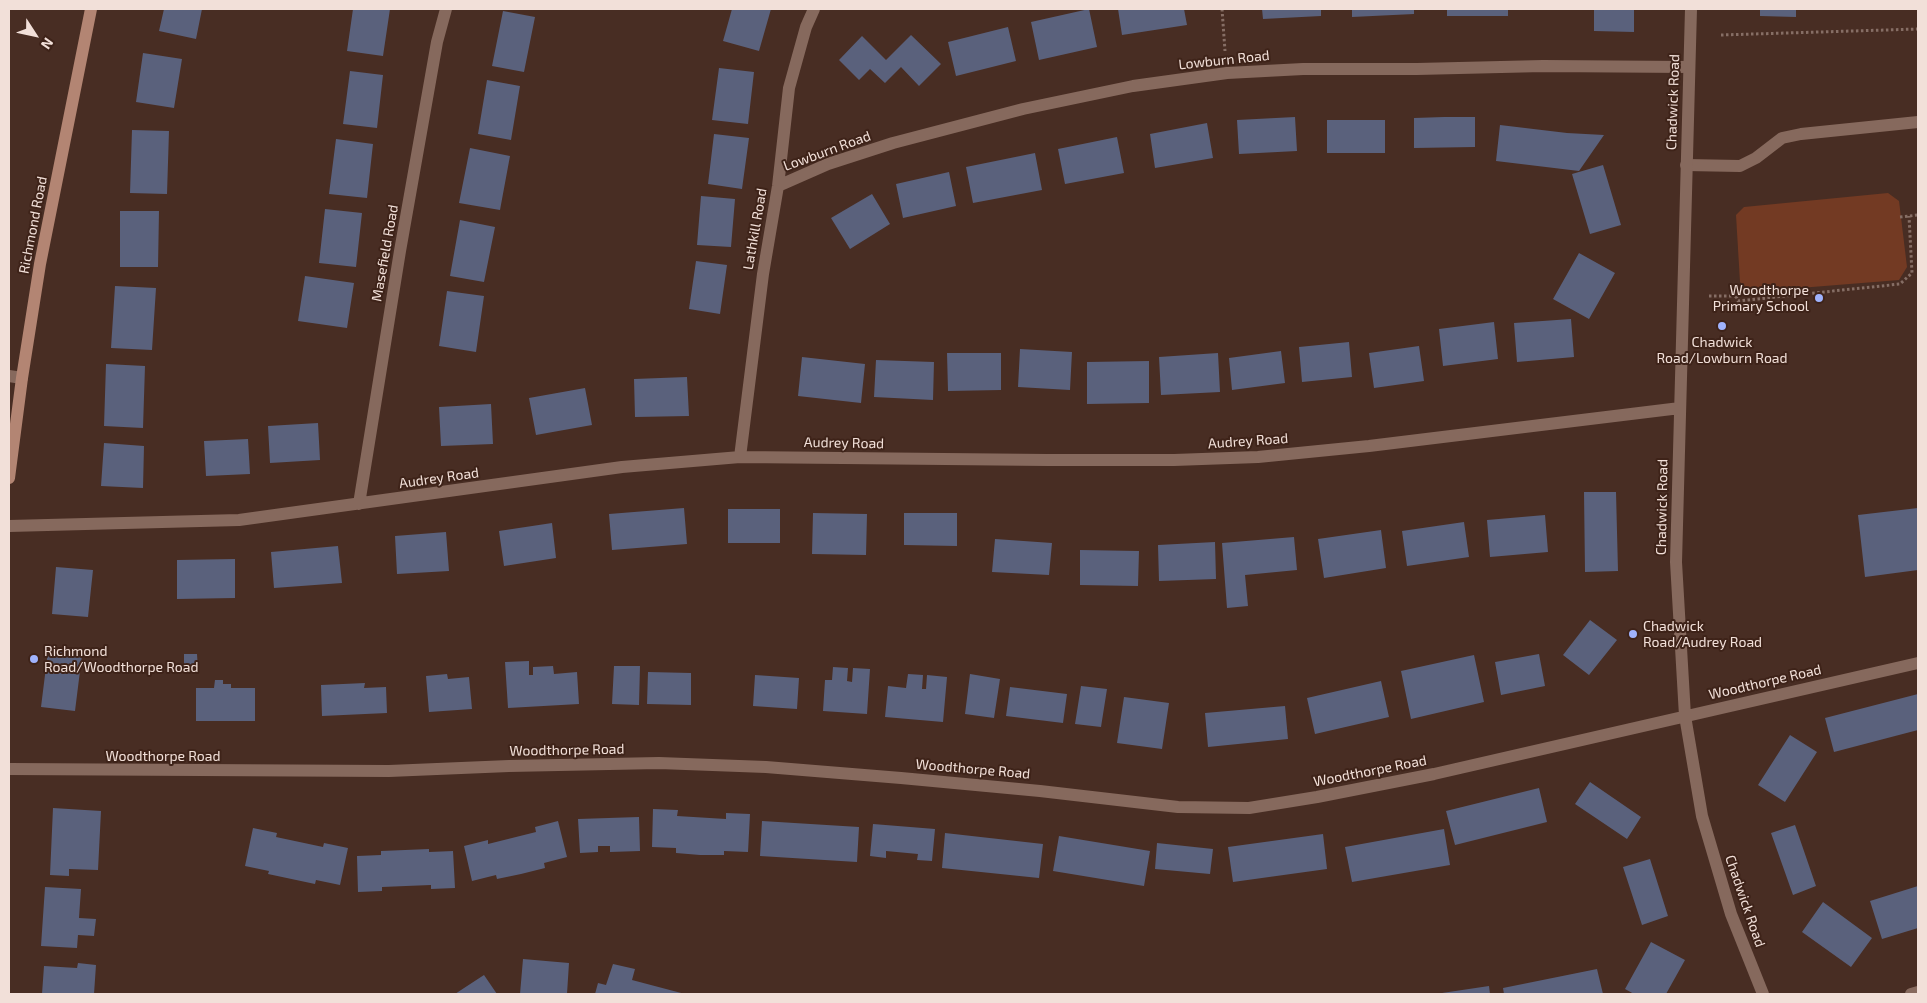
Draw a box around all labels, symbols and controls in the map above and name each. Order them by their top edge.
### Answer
north arrow [10,10,60,60]
text: N [38,35,58,53]
street label: Lowburn Road [1178,47,1270,73]
street label: Chadwick Road [1663,54,1683,150]
street label: Lowburn Road [781,127,873,175]
street label: Richmond Road [15,175,51,275]
street label: Lathkill Road [740,187,770,271]
street label: Masefield Road [368,203,402,303]
place label: Woodthorpe Primary School [1713,282,1809,314]
marker: Woodthorpe Primary School [1813,292,1825,304]
marker: Chadwick Road/Lowburn Road [1716,320,1728,332]
place label: Chadwick Road/Lowburn Road [1656,334,1788,367]
street label: Audrey Road [1207,430,1289,452]
street label: Audrey Road [804,434,884,452]
street label: Chadwick Road [1653,459,1671,555]
street label: Audrey Road [398,464,480,492]
place label: Chadwick Road/Audrey Road [1643,618,1762,650]
marker: Chadwick Road/Audrey Road [1627,628,1639,640]
place label: Richmond Road/Woodthorpe Road [44,643,198,676]
marker: Richmond Road/Woodthorpe Road [28,653,40,665]
street label: Woodthorpe Road [1707,661,1823,703]
street label: Woodthorpe Road [509,741,625,759]
street label: Woodthorpe Road [106,748,220,764]
street label: Woodthorpe Road [1312,752,1428,790]
street label: Woodthorpe Road [915,756,1031,782]
street label: Chadwick Road [1721,853,1769,949]

